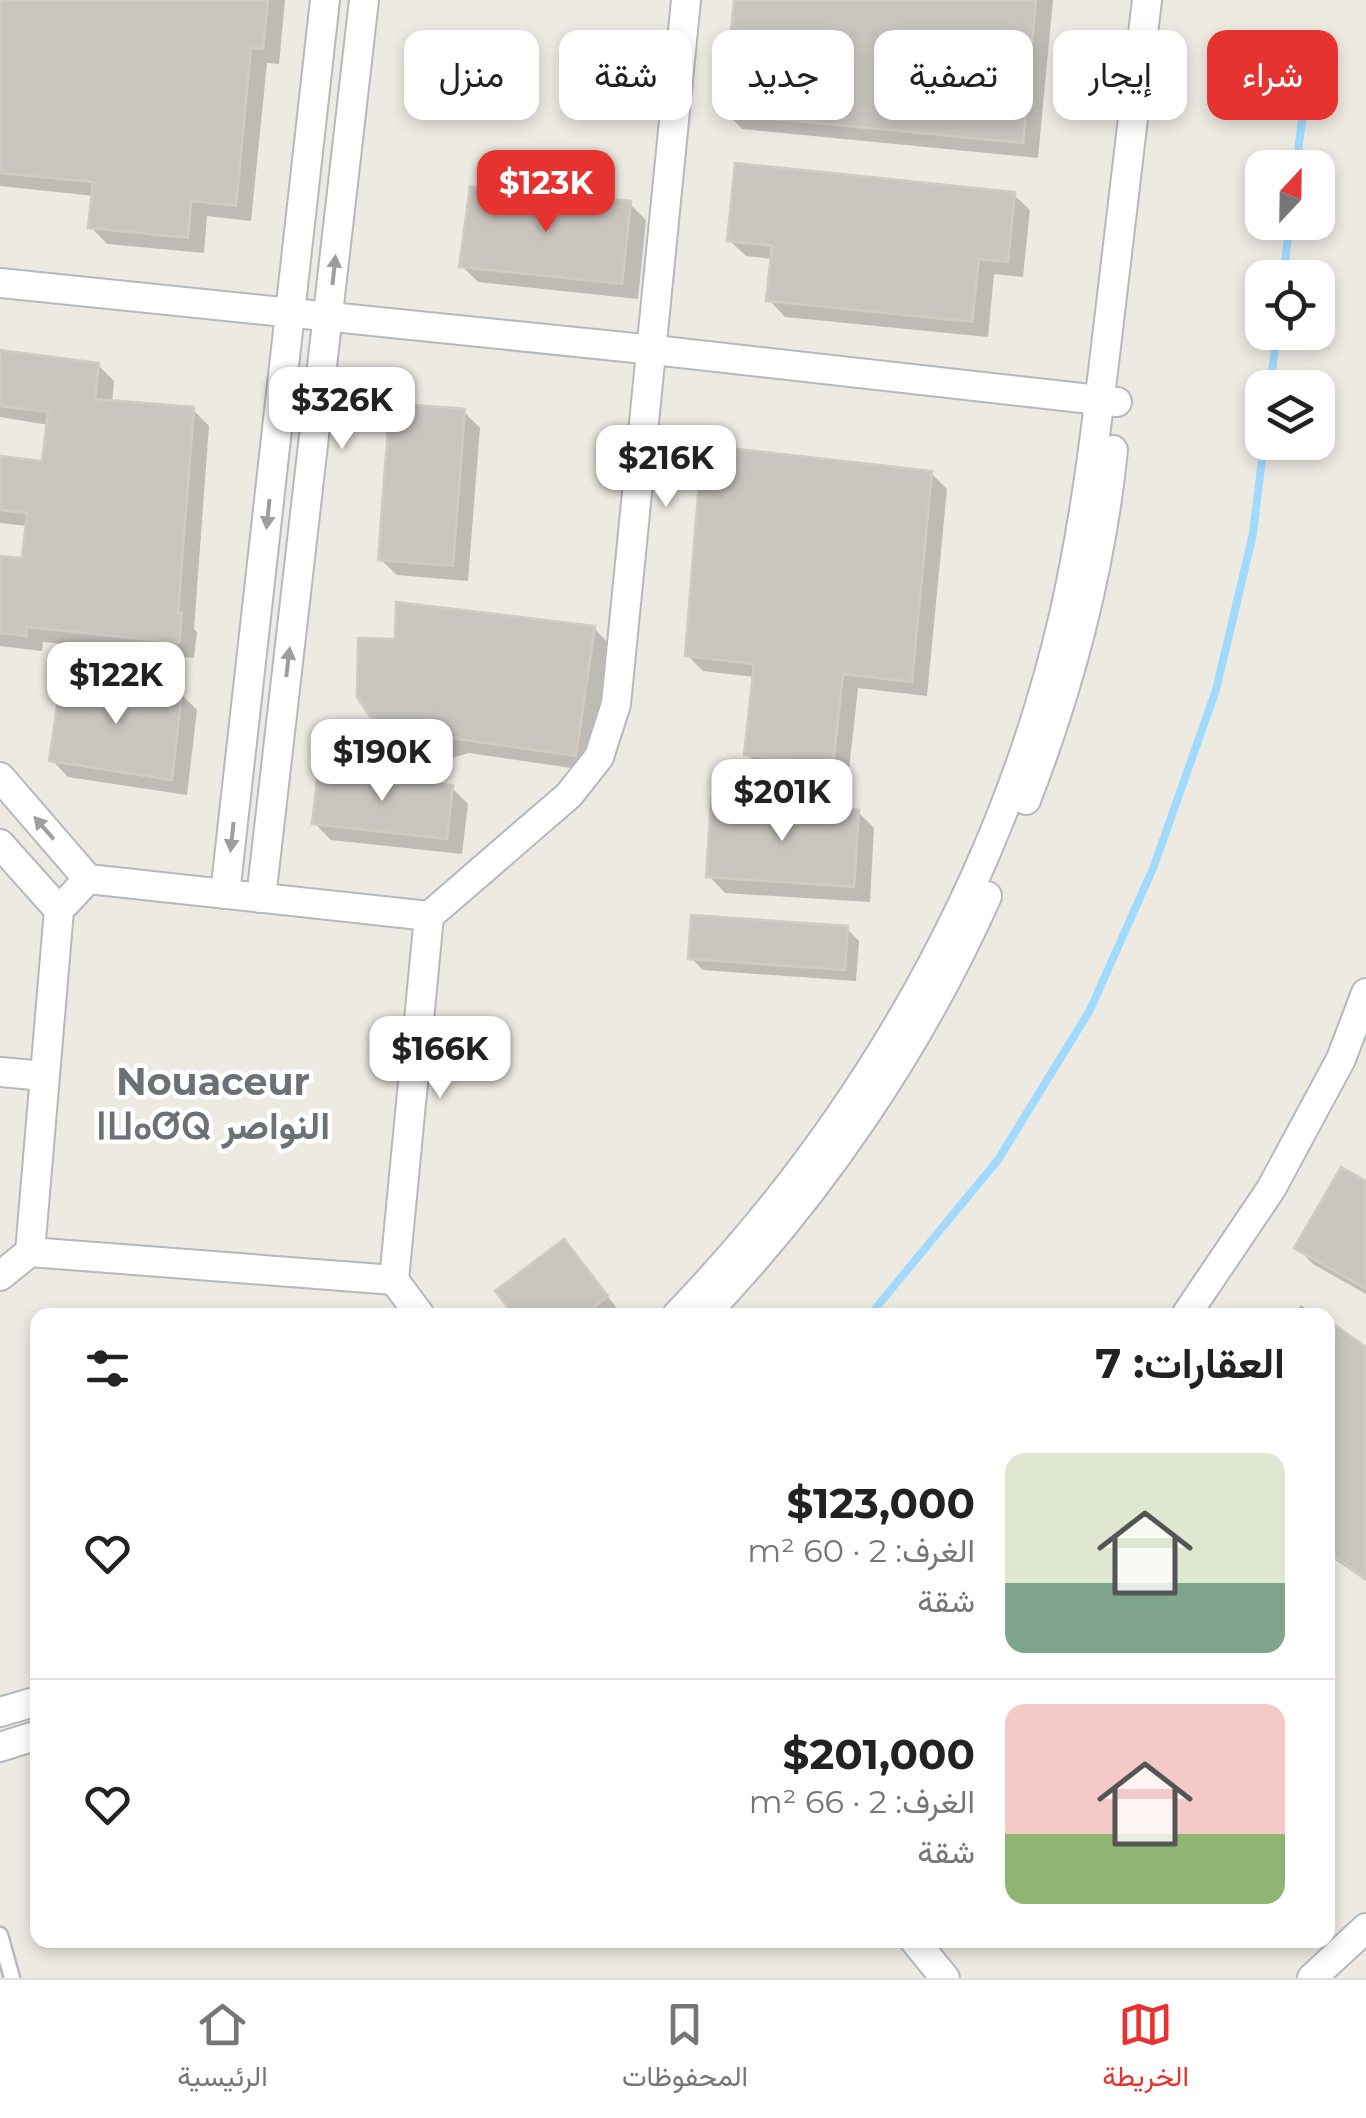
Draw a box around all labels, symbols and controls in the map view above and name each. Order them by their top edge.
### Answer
chip: منزل [404,30,539,120]
chip: شقة [559,30,692,120]
chip: جديد [712,30,854,120]
chip: تصفية [874,30,1033,120]
chip: إيجار [1053,30,1187,120]
chip: شراء [1207,30,1338,120]
pin: $123K [476,150,616,235]
north arrow [1245,150,1335,240]
map controls [1245,150,1335,460]
text: $123K [499,163,593,202]
one-way arrow [326,253,342,285]
button: locate [1245,260,1335,350]
pin: $326K [272,367,412,452]
button: layers [1245,370,1335,460]
text: $326K [291,380,393,419]
pin: $216K [596,425,736,510]
text: $216K [618,438,714,477]
one-way arrow [260,499,276,531]
pin: $122K [46,642,186,727]
one-way arrow [280,646,296,677]
text: $122K [69,655,163,694]
pin: $190K [312,719,452,804]
text: $190K [333,732,431,771]
pin: $201K [712,759,852,844]
text: $201K [733,772,831,811]
one-way arrow [34,816,56,841]
one-way arrow [224,822,240,854]
pin: $166K [370,1016,510,1101]
text: $166K [391,1029,489,1068]
district label: Nouaceur ⵏⵡⴰⵚⵕ النواصر [96,1058,330,1150]
text: العقارات: 7 [1095,1337,1285,1389]
icon: filters [80,1341,135,1396]
text: $123,000 [787,1477,975,1529]
icon: home [1085,1493,1205,1613]
icon: heart [80,1526,135,1581]
text: الغرف: 2 · 60 m² [747,1531,975,1570]
text: شقة [917,1581,975,1620]
text: $201,000 [783,1728,975,1780]
icon: home [1085,1744,1205,1864]
icon: heart [80,1777,135,1832]
text: الغرف: 2 · 66 m² [749,1782,975,1821]
text: شقة [917,1832,975,1871]
tab: الرئيسية [177,1997,268,2101]
tab: المحفوظات [622,1997,748,2101]
tab: الخريطة [1102,1997,1189,2101]

